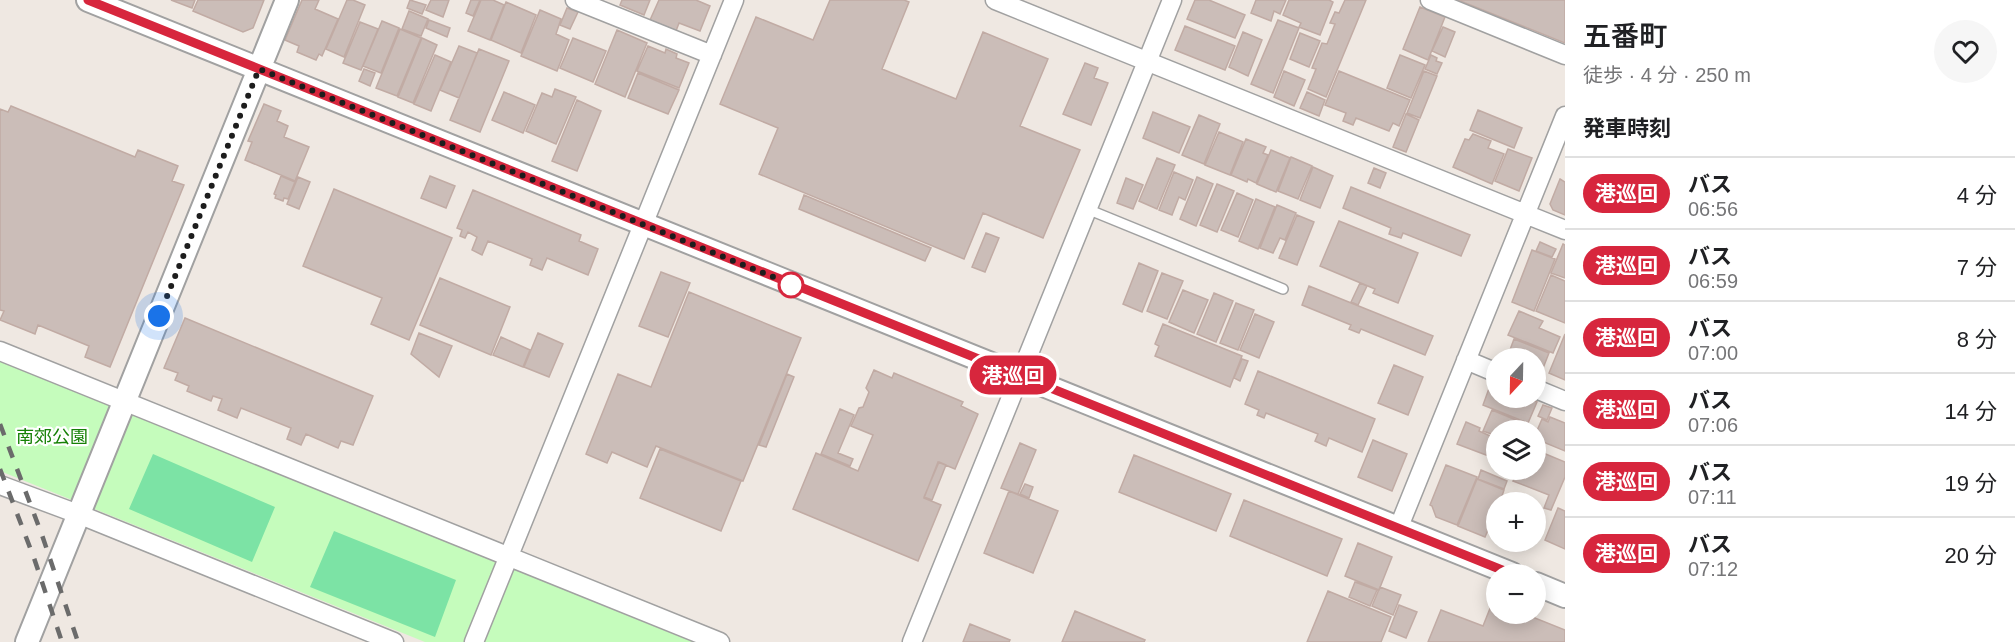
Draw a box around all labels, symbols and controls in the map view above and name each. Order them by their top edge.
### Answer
button: heart [1934,20,1997,83]
text: 五番町 [1583,21,1667,52]
text: 徒歩 · 4 分 · 250 m [1583,64,1751,86]
text: 発車時刻 [1583,116,1671,141]
text: バス [1688,172,1732,197]
text: 港巡回 [1595,182,1658,205]
text: 4 分 [1957,183,1997,208]
text: 06:56 [1688,198,1738,220]
text: バス [1688,244,1732,269]
text: 港巡回 [1595,254,1658,277]
text: 7 分 [1957,255,1997,280]
text: 06:59 [1688,270,1738,292]
unlabelled marker [778,272,804,298]
your location [144,301,174,331]
text: バス [1688,316,1732,341]
text: 港巡回 [1595,326,1658,349]
text: 8 分 [1957,327,1997,352]
text: 07:00 [1688,342,1738,364]
north arrow [1486,348,1546,408]
map controls [1486,348,1546,624]
line badge: 港巡回 [978,356,1048,394]
text: 港巡回 [982,364,1045,387]
text: バス [1688,388,1732,413]
text: 港巡回 [1595,398,1658,421]
text: 14 分 [1944,399,1997,424]
text: 07:06 [1688,414,1738,436]
button: layers [1486,420,1546,480]
park label: 南郊公園 [16,427,88,447]
text: バス [1688,460,1732,485]
text: 港巡回 [1595,470,1658,493]
text: 19 分 [1944,471,1997,496]
text: 07:11 [1688,486,1737,508]
button: + [1486,492,1546,552]
text: バス [1688,532,1732,557]
text: 港巡回 [1595,542,1658,565]
text: 20 分 [1944,543,1997,568]
text: 07:12 [1688,558,1738,580]
button: − [1486,564,1546,624]

